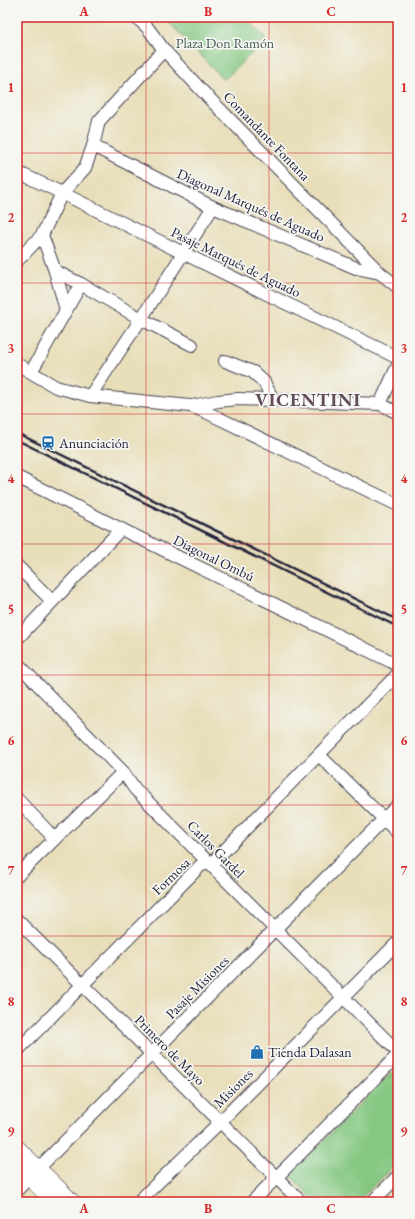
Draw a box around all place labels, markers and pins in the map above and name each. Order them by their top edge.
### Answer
place label: Anunciación [58,434,130,452]
station icon: Anunciación [40,435,56,451]
place label: Tienda Dalasan [268,1043,352,1061]
shop icon: Tienda Dalasan [249,1044,265,1060]

